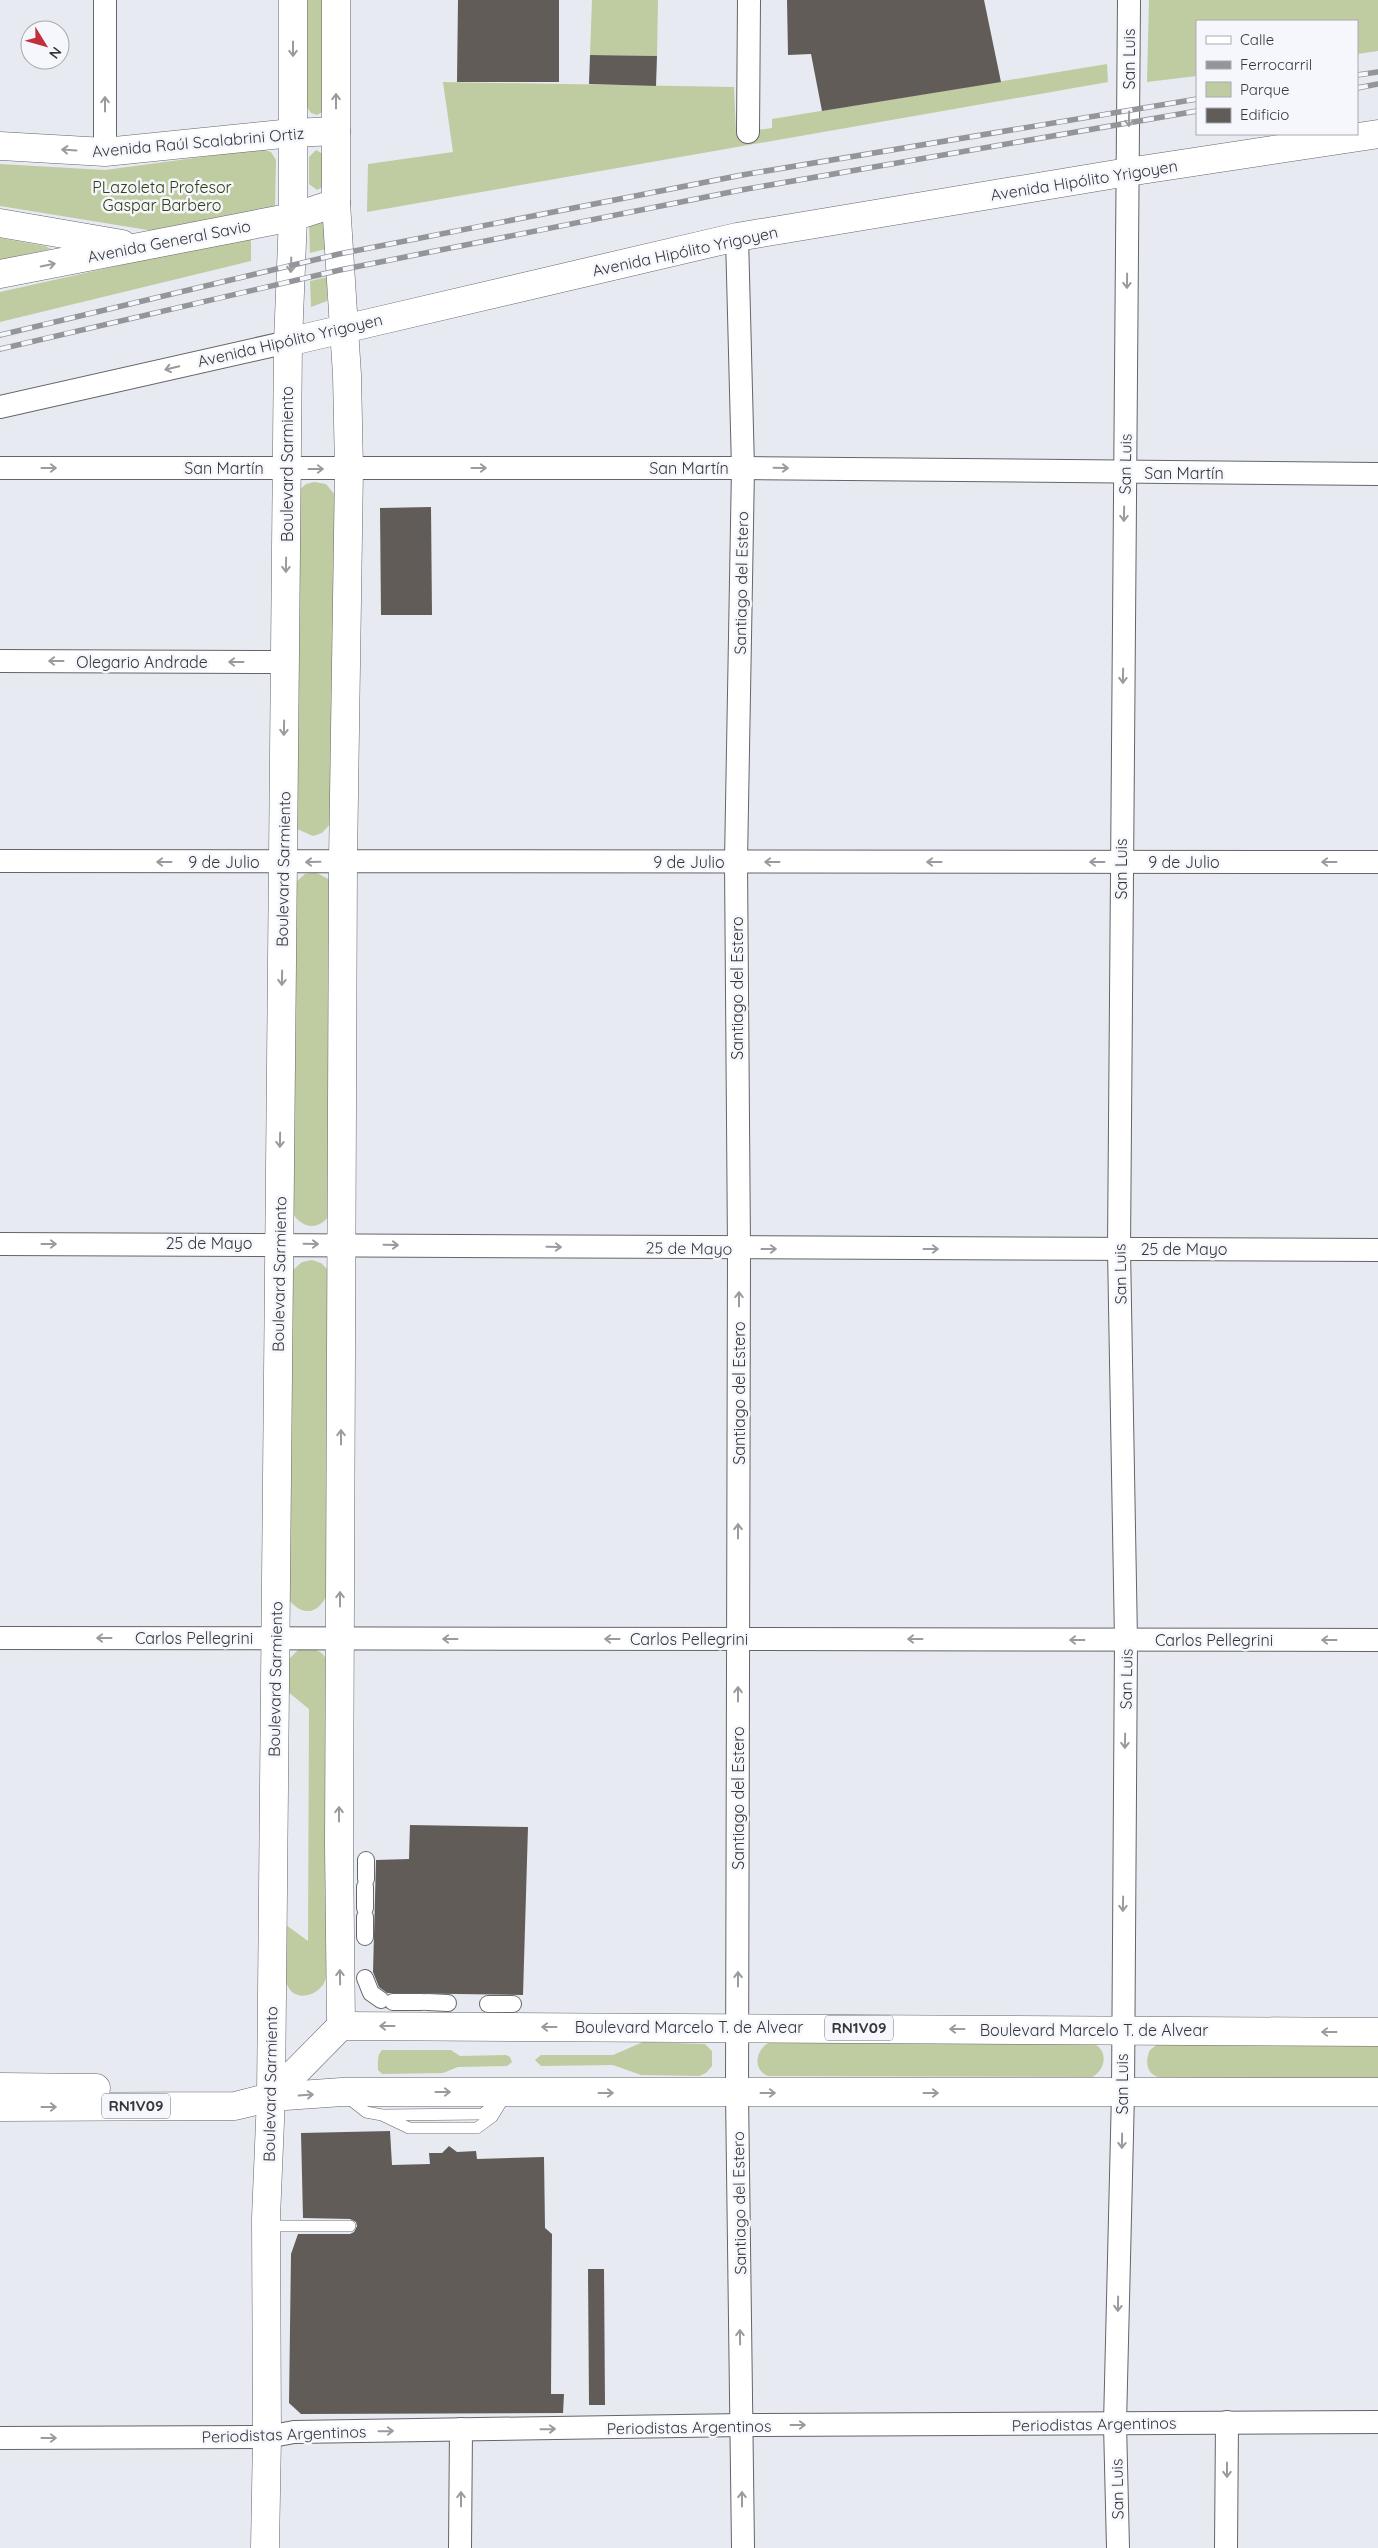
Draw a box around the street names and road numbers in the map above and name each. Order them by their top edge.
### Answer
street label: San Luis [1119,29,1139,89]
street label: Avenida Raúl Scalabrini Ortiz [91,123,305,161]
street label: Avenida Hipólito Yrigoyen [989,155,1179,205]
street label: Avenida General Savio [86,215,252,267]
street label: Avenida Hipólito Yrigoyen [590,222,780,280]
street label: Avenida Hipólito Yrigoyen [196,309,384,371]
street label: Boulevard Sarmiento [277,386,297,542]
street label: San Luis [1114,433,1136,495]
street label: San Martín [184,458,264,478]
street label: San Martín [649,458,729,478]
street label: San Martín [1144,463,1224,483]
street label: Santiago del Estero [730,511,752,655]
street label: Olegario Andrade [76,652,208,672]
street label: Boulevard Sarmiento [272,791,294,947]
street label: San Luis [1111,839,1131,899]
street label: 9 de Julio [188,852,260,872]
street label: 9 de Julio [653,852,725,872]
street label: 9 de Julio [1148,852,1220,872]
street label: Santiago del Estero [727,916,747,1060]
street label: Boulevard Sarmiento [268,1196,290,1352]
street label: 25 de Mayo [166,1233,252,1253]
street label: 25 de Mayo [646,1237,732,1259]
street label: 25 de Mayo [1141,1239,1227,1259]
street label: San Luis [1109,1243,1131,1305]
street label: Santiago del Estero [729,1321,749,1465]
street label: Boulevard Sarmiento [264,1601,286,1757]
street label: Carlos Pellegrini [135,1628,253,1648]
street label: Carlos Pellegrini [630,1629,748,1649]
street label: Carlos Pellegrini [1155,1630,1273,1650]
street label: San Luis [1115,1648,1137,1710]
street label: Santiago del Estero [728,1726,748,1870]
street label: Boulevard Sarmiento [259,2006,281,2162]
road number: RN1V09 [825,2016,893,2040]
street label: Boulevard Marcelo T. de Alvear [575,2017,803,2037]
street label: Boulevard Marcelo T. de Alvear [980,2020,1208,2040]
street label: San Luis [1112,2054,1132,2114]
road number: RN1V09 [102,2094,170,2118]
street label: Santiago del Estero [728,2131,750,2275]
street label: Periodistas Argentinos [1011,2413,1177,2435]
street label: Periodistas Argentinos [606,2416,772,2438]
street label: Periodistas Argentinos [201,2421,367,2447]
street label: San Luis [1106,2458,1128,2520]

